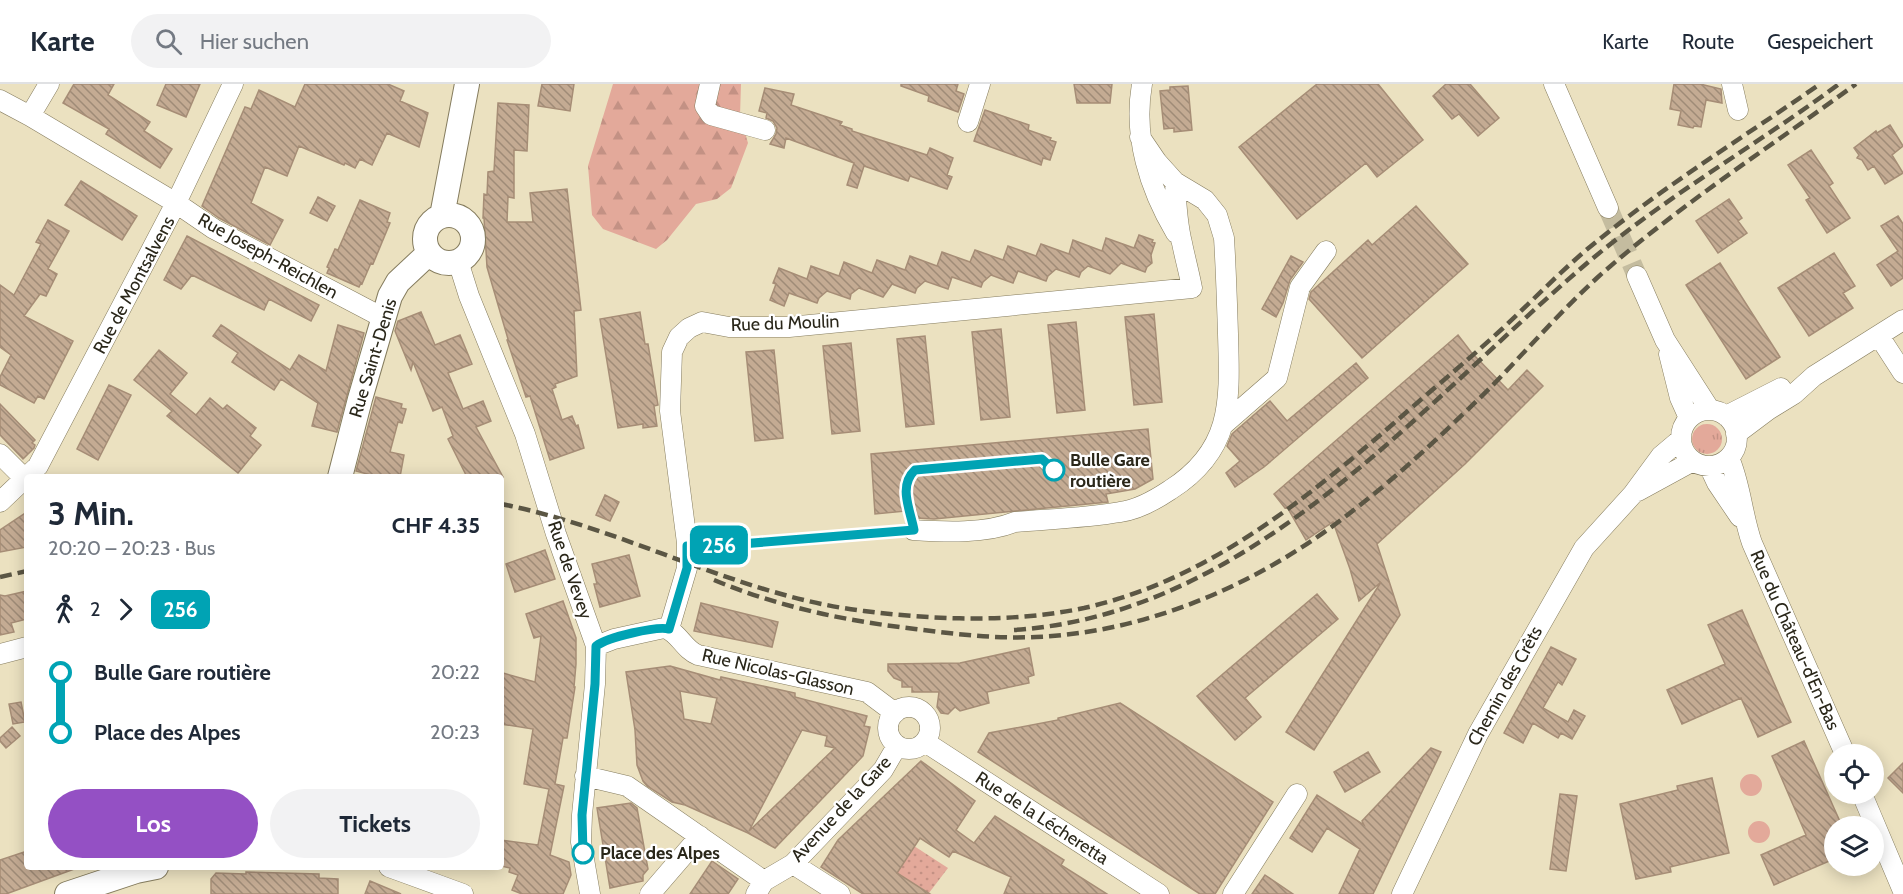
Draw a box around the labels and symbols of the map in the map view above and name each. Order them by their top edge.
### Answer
street label: Rue Joseph-Reichlen [194,208,342,304]
street label: Rue de Montsalvens [88,213,180,357]
street label: Rue Saint-Denis [344,296,402,420]
street label: Rue du Moulin [730,310,840,336]
place label: Bulle Gare routière [1070,449,1150,492]
marker: Bulle Gare routière [1043,459,1065,481]
street label: Rue de Vevey [543,518,597,622]
line badge: 256 [684,526,754,564]
street label: Rue du Château-d'En-Bas [1745,547,1845,733]
street label: Chemin des Crêts [1463,622,1547,750]
street label: Rue Nicolas-Glasson [700,644,856,700]
street label: Avenue de la Gare [786,751,896,867]
street label: Rue de la Lécheretta [971,767,1113,869]
marker: Place des Alpes [572,842,594,864]
place label: Place des Alpes [600,842,720,864]

